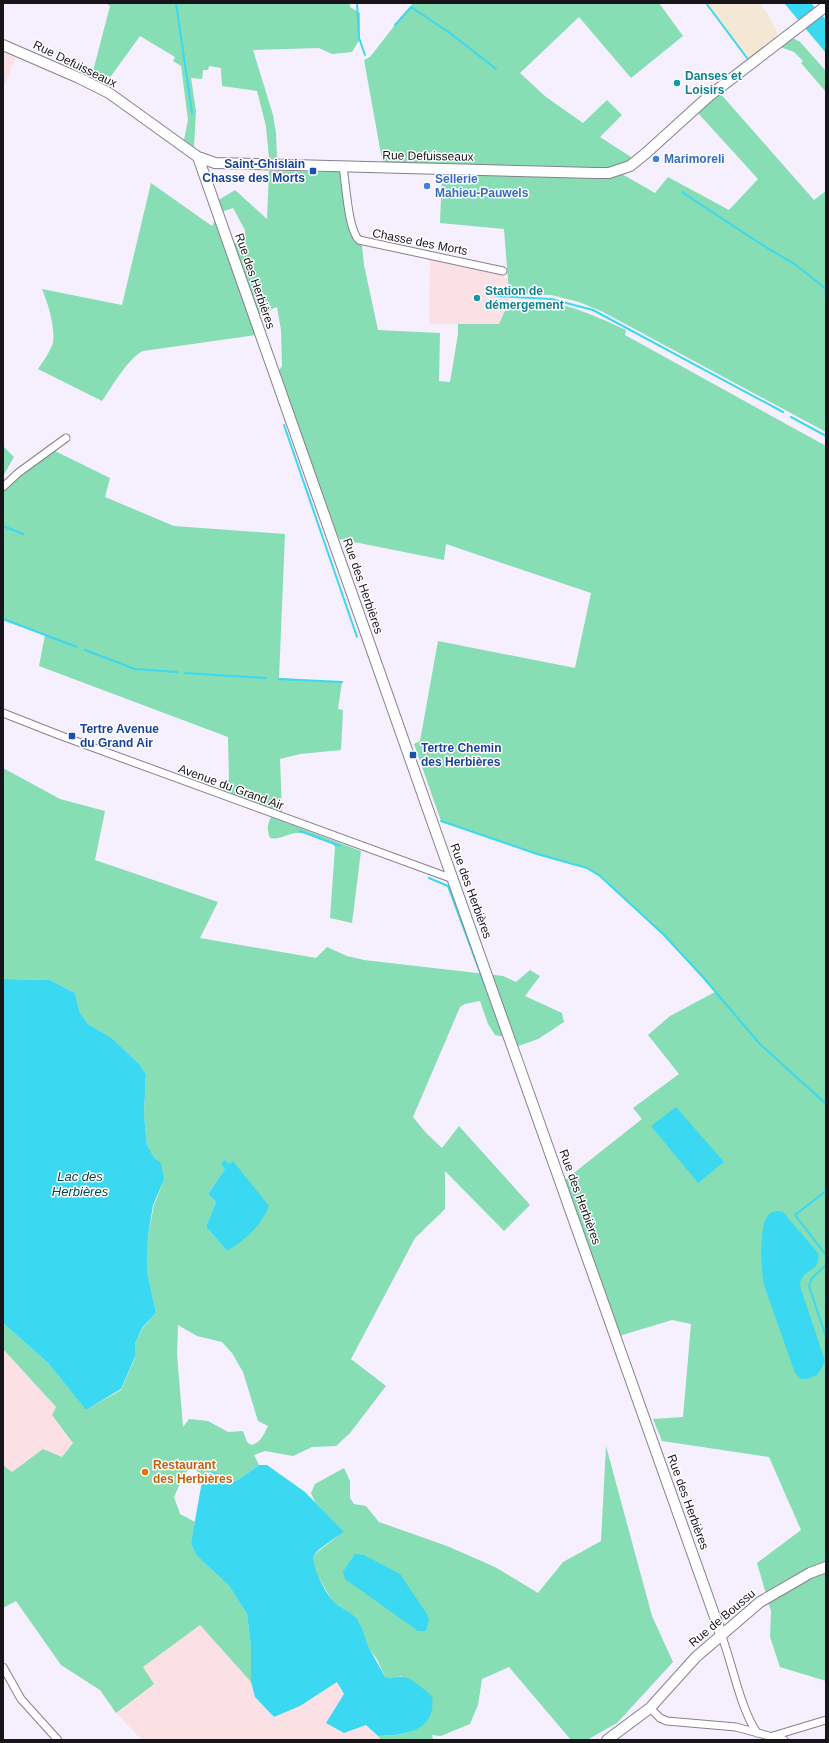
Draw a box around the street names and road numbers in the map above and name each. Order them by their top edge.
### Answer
street label: Rue Defuisseaux [31,38,119,90]
street label: Rue Defuisseaux [382,148,474,164]
street label: Chasse des Morts [371,226,469,258]
street label: Rue des Herbières [232,231,278,331]
street label: Rue des Herbières [340,536,386,636]
street label: Avenue du Grand Air [176,761,286,813]
street label: Rue des Herbières [447,842,495,940]
street label: Rue des Herbières [556,1148,604,1246]
street label: Rue des Herbières [664,1453,712,1551]
street label: Rue de Boussu [686,1586,758,1650]

